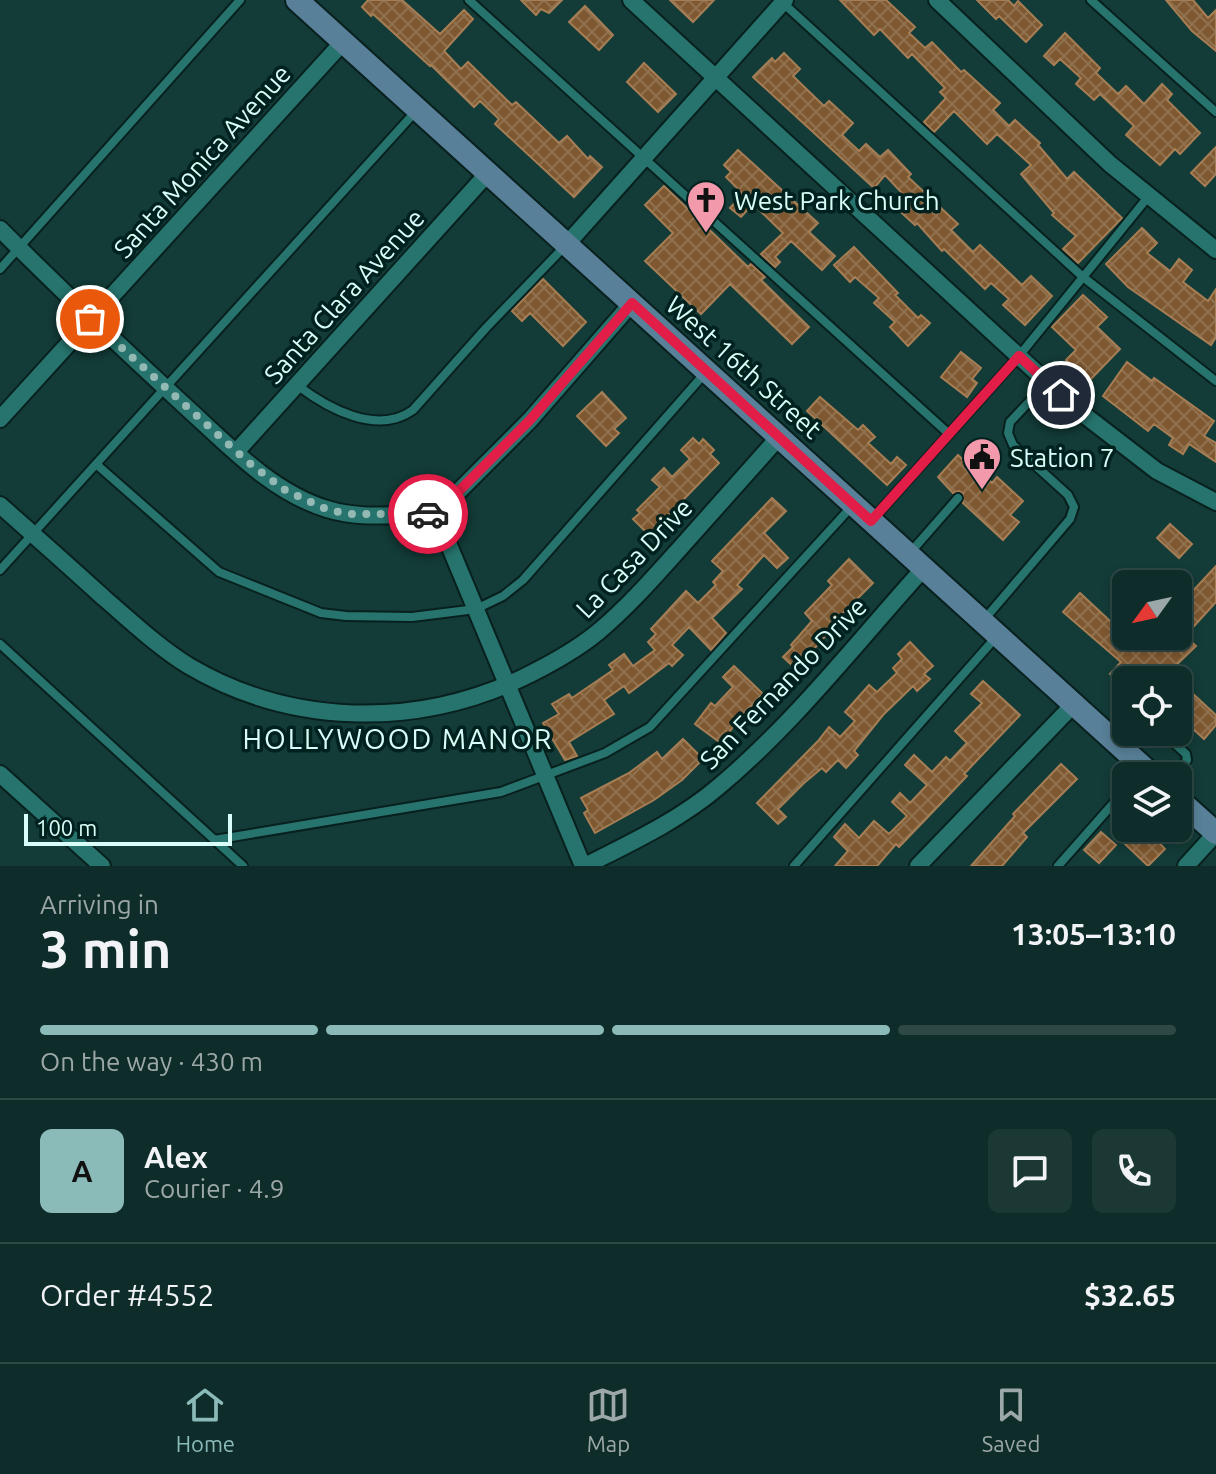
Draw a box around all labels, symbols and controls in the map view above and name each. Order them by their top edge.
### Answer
street label: Santa Monica Avenue [108,59,296,263]
church icon: West Park Church [685,179,727,234]
place label: West Park Church [734,186,939,215]
street label: Santa Clara Avenue [258,203,430,389]
pin [56,285,124,353]
street label: West 16th Street [661,290,827,444]
icon: bag [68,297,112,341]
pin [1027,361,1095,429]
icon: home [1039,373,1083,417]
public building icon: Station 7 [961,436,1003,491]
place label: Station 7 [1010,443,1114,472]
courier [388,474,468,554]
icon: car [406,492,450,536]
street label: La Casa Drive [570,493,698,623]
north arrow [1112,570,1192,650]
map controls [1112,570,1192,842]
street label: San Fernando Drive [694,591,872,775]
button: locate [1112,666,1192,746]
district label: HOLLYWOOD MANOR [243,723,553,754]
button: layers [1112,762,1192,842]
scale bar [24,810,232,846]
text: 100 m [36,815,97,840]
text: Arriving in [40,890,159,919]
text: 13:05–13:10 [1011,917,1176,951]
text: 3 min [40,920,171,978]
text: On the way · 430 m [40,1047,263,1076]
button: chat [988,1129,1072,1213]
button: phone [1092,1129,1176,1213]
text: Alex [144,1140,208,1174]
text: A [71,1154,93,1188]
text: Courier · 4.9 [144,1174,284,1203]
text: Order #4552 [40,1278,214,1312]
text: $32.65 [1084,1278,1176,1312]
tab: Home [176,1383,235,1456]
tab: Map [586,1383,630,1456]
tab: Saved [982,1383,1040,1456]

